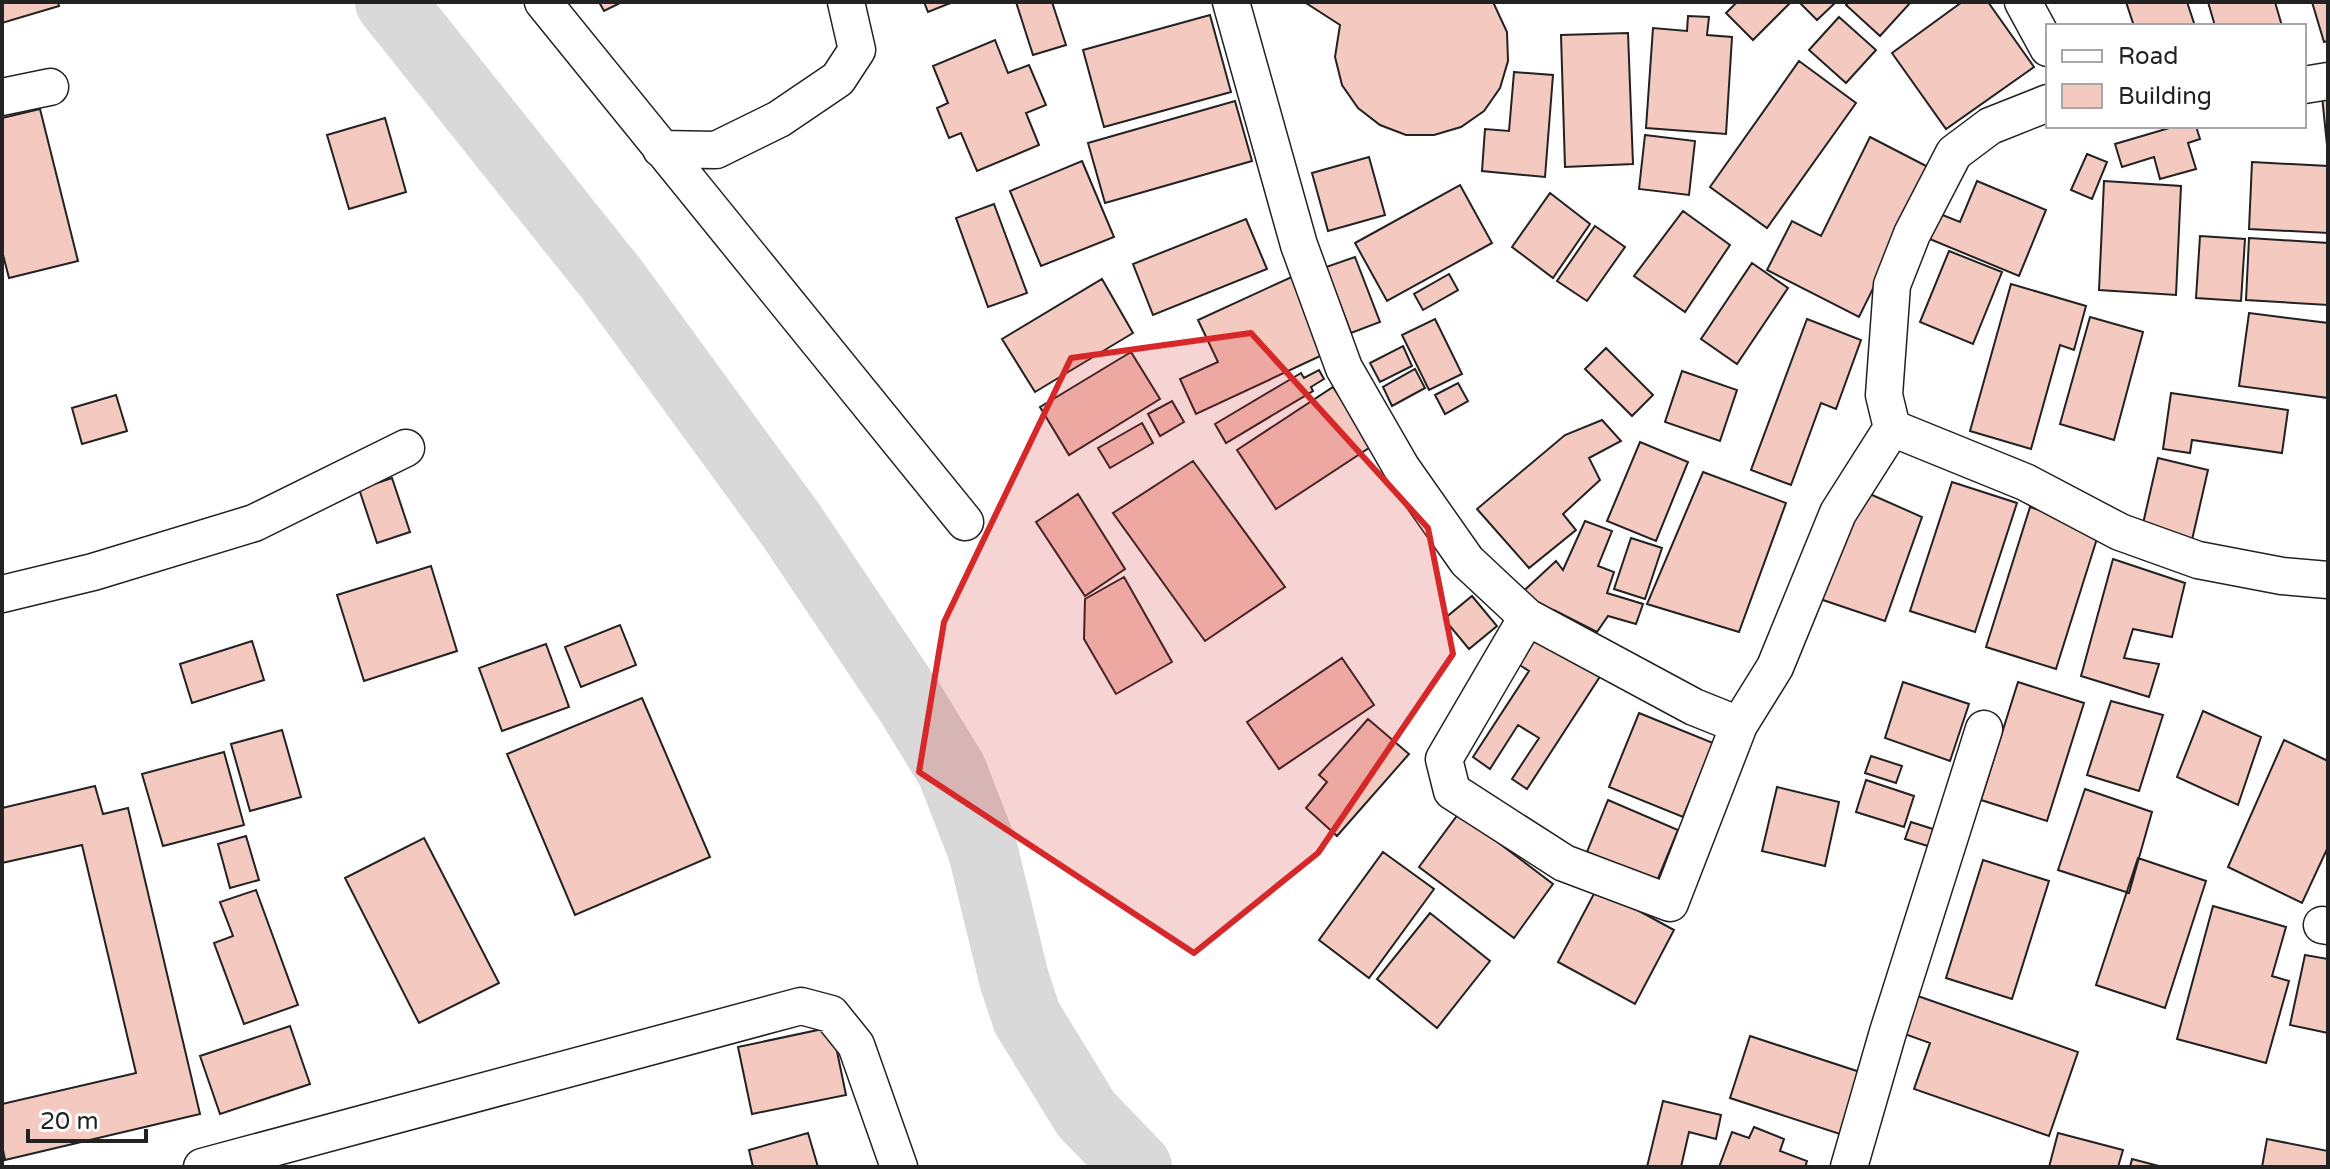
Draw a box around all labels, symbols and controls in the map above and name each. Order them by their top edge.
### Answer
legend [2046,24,2306,128]
text: Road [2118,42,2178,71]
text: Building [2118,82,2212,111]
scale bar [28,1093,146,1143]
text: 20 m [40,1107,98,1136]

